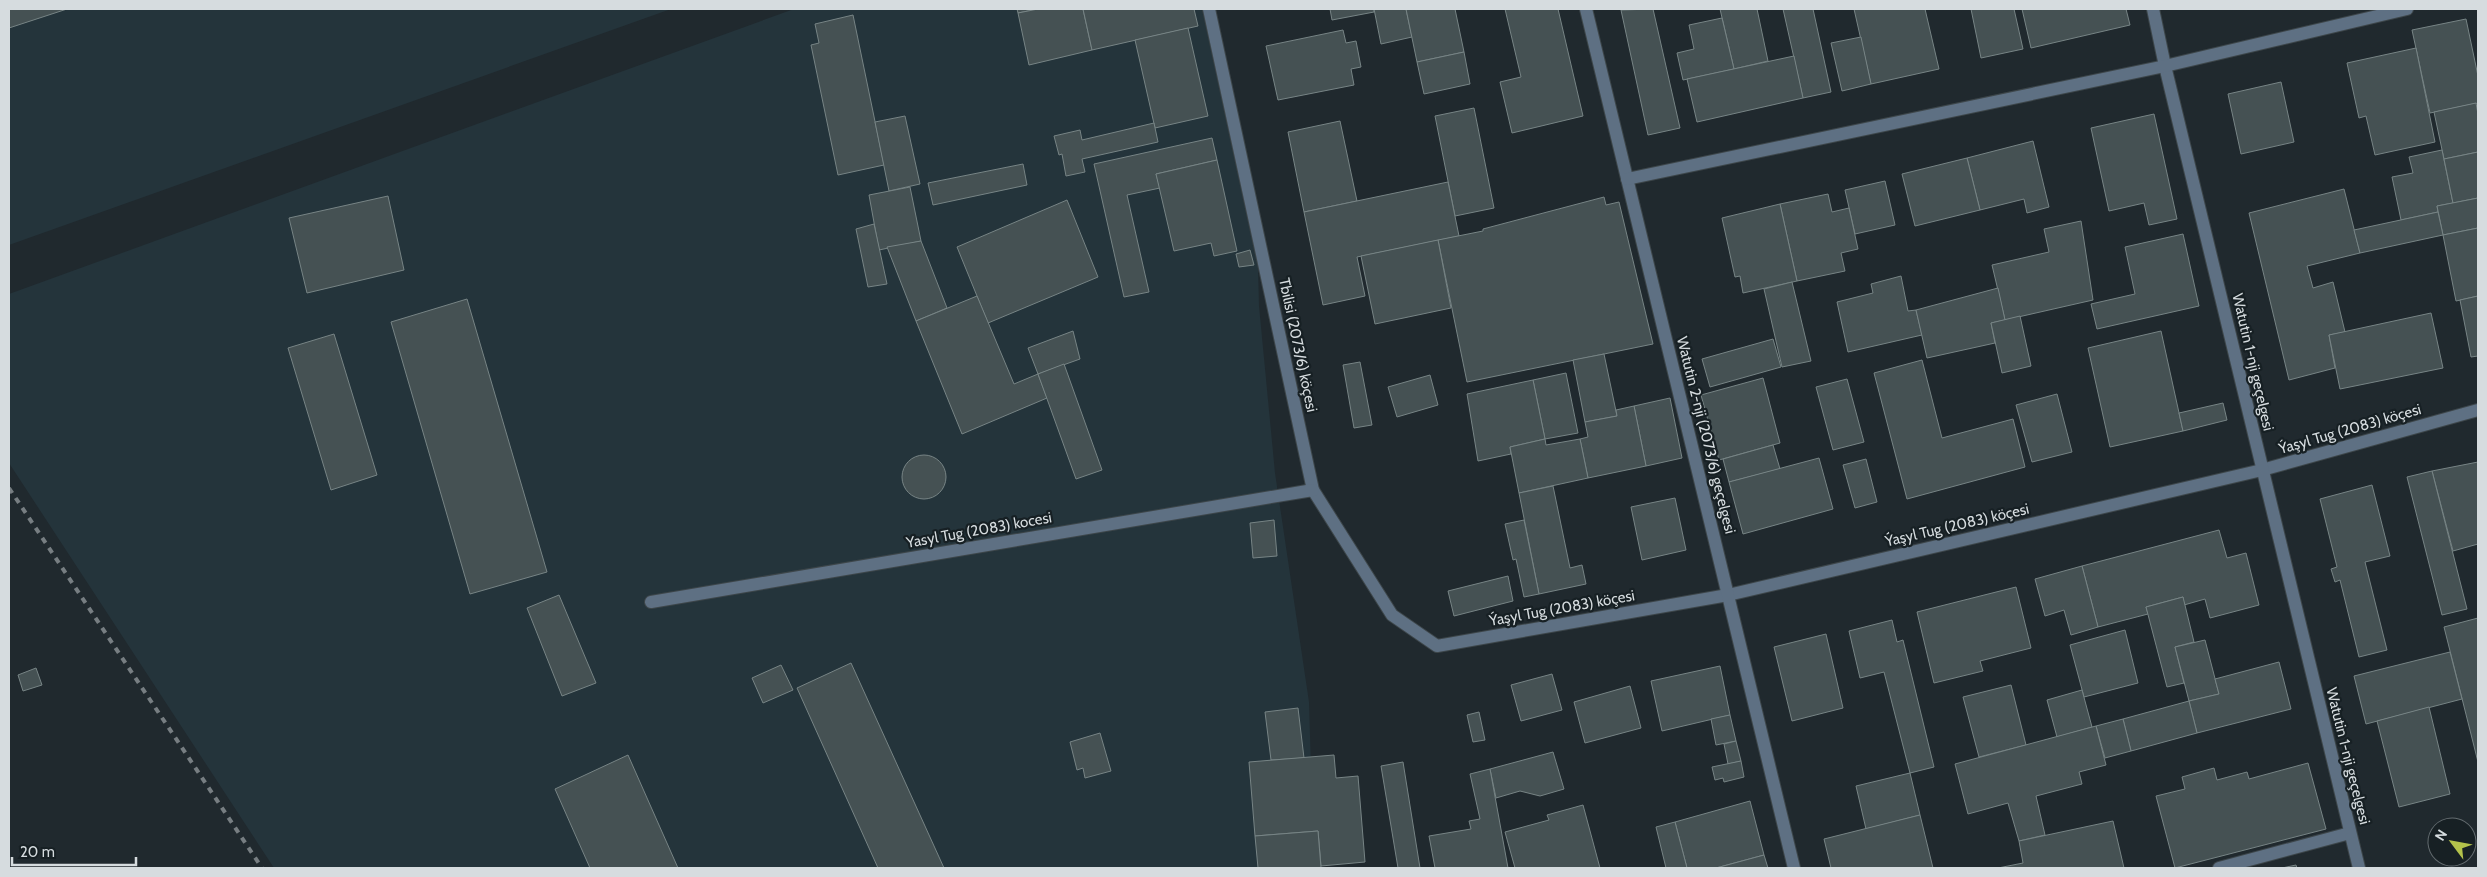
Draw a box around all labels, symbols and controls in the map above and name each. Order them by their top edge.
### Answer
street label: Tbilisi (2073/6) köçesi [1275,276,1321,414]
street label: Watutin 1-nji geçelgesi [2228,292,2278,432]
street label: Watutin 2-nji (2073/6) geçelgesi [1673,335,1739,535]
street label: Ýaşyl Tug (2083) köçesi [2276,399,2423,458]
street label: Ýaşyl Tug (2083) köçesi [1882,499,2031,551]
street label: Yasyl Tug (2083) kocesi [904,508,1053,552]
street label: Ýaşyl Tug (2083) köçesi [1487,585,1636,630]
street label: Watutin 1-nji geçelgesi [2322,686,2374,826]
north arrow [2427,817,2477,867]
text: N [2431,826,2451,844]
scale bar [12,834,136,866]
text: 20 m [20,843,55,861]

